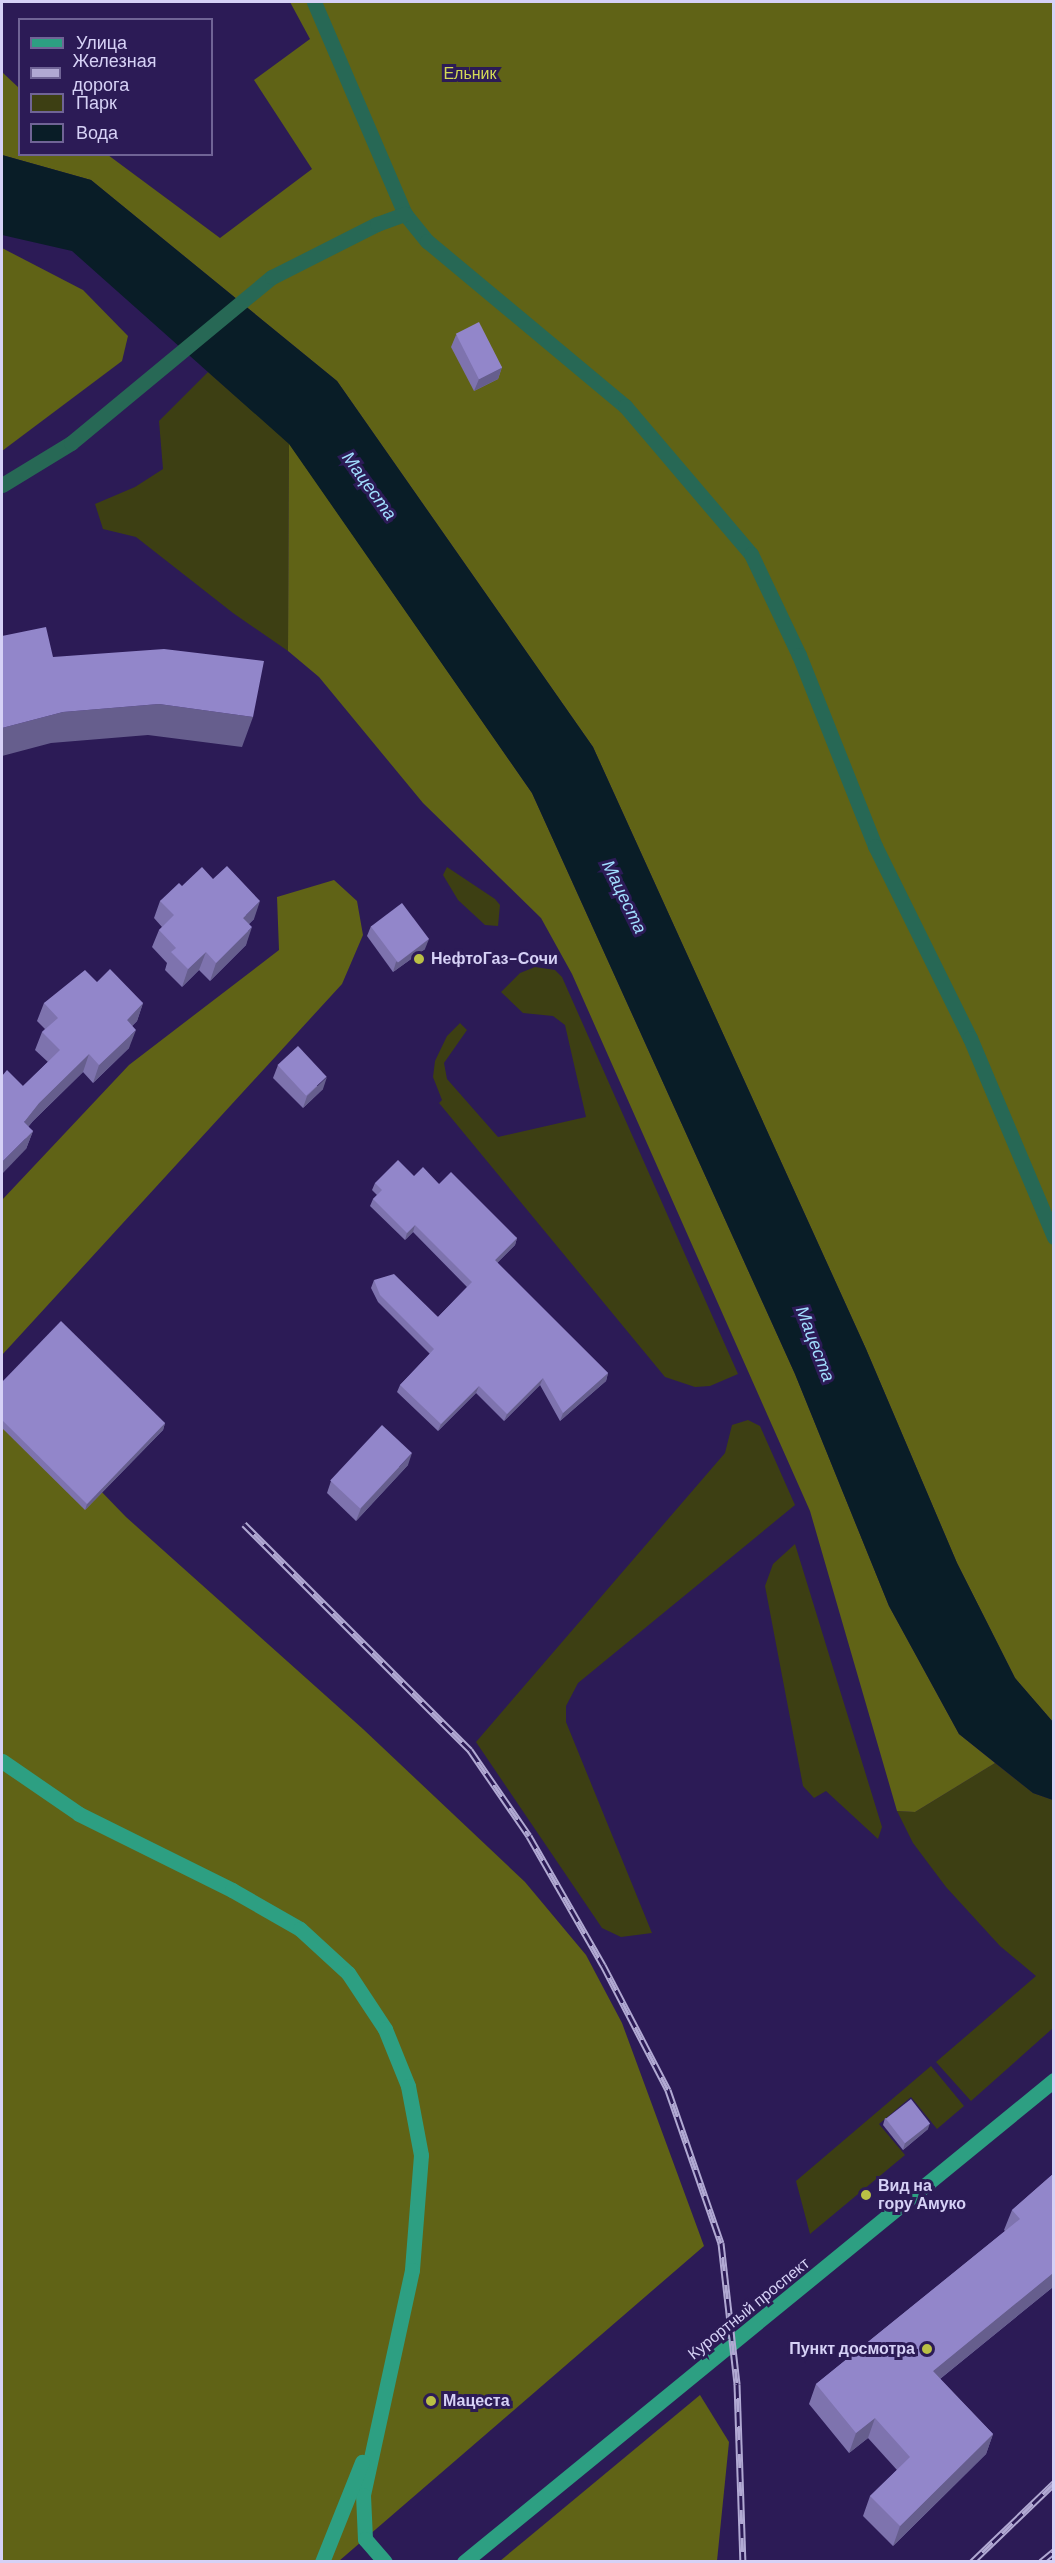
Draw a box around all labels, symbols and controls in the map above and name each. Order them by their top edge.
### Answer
legend [18,18,213,156]
text: Улица [76,31,127,55]
text: Железная дорога [73,49,156,97]
park label: Ельник [443,64,497,84]
text: Парк [76,91,117,115]
text: Вода [76,121,118,145]
water label: Мацеста [337,448,401,524]
water label: Мацеста [597,857,651,937]
place label: НефтоГаз-Сочи [431,949,558,969]
marker: НефтоГаз-Сочи [412,952,426,966]
water label: Мацеста [791,1303,839,1385]
place label: Вид на гору Амуко [878,2176,966,2214]
marker: Вид на гору Амуко [859,2188,873,2202]
street label: Курортный проспект [684,2254,814,2364]
place label: Пункт досмотра [789,2339,915,2359]
marker: Пункт досмотра [920,2342,934,2356]
place label: Мацеста [443,2391,510,2411]
marker: Мацеста [424,2394,438,2408]

